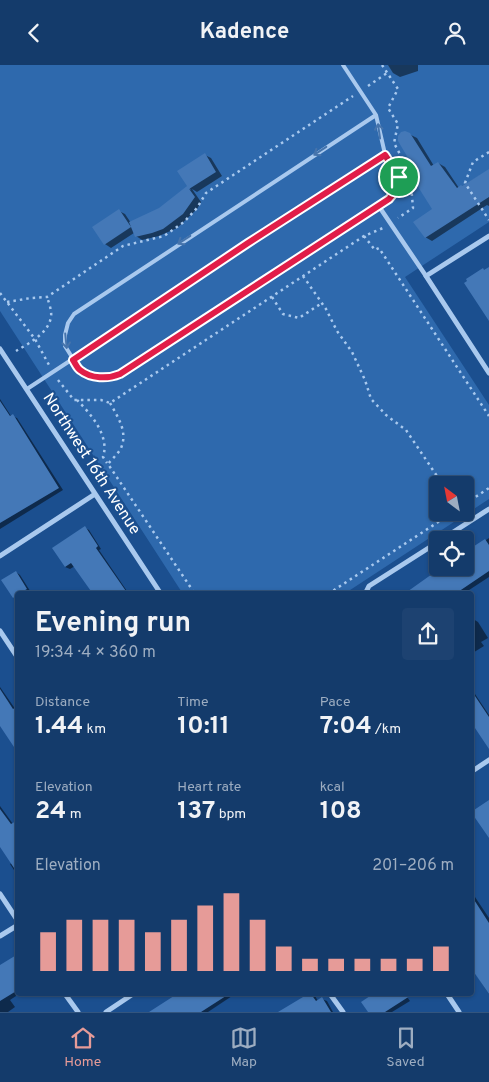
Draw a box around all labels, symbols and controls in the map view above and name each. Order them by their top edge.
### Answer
icon: back [20,19,48,47]
text: Kadence [200,19,289,46]
icon: person [441,19,469,47]
one-way arrow [374,124,384,140]
one-way arrow [314,146,328,156]
pin [378,156,420,198]
icon: arrive [385,163,413,191]
one-way arrow [178,236,192,246]
one-way arrow [61,333,71,349]
street label: Northwest 16th Avenue [38,389,144,539]
north arrow [429,476,474,521]
map controls [429,476,474,576]
button: locate [429,531,474,576]
text: Evening run [35,606,191,642]
button: share [402,608,454,660]
text: 19:34 · 4 × 360 m [35,643,156,663]
text: Distance [35,694,90,711]
text: Time [177,694,209,711]
text: Pace [320,694,350,711]
text: 1.44 [35,711,83,743]
text: 10:11 [177,711,230,743]
text: 7:04 [320,711,372,743]
text: km [83,721,106,738]
text: /km [372,721,401,738]
text: Elevation [35,779,93,796]
text: Heart rate [177,779,241,796]
text: kcal [320,779,345,796]
text: 24 [35,796,66,828]
text: 137 [177,796,215,828]
text: 108 [320,796,362,828]
text: m [66,806,82,823]
text: bpm [215,806,246,823]
text: Elevation [35,856,101,876]
text: 201–206 m [372,856,454,876]
tab: Home [64,1024,101,1071]
tab: Map [230,1024,258,1071]
tab: Saved [386,1024,425,1071]

